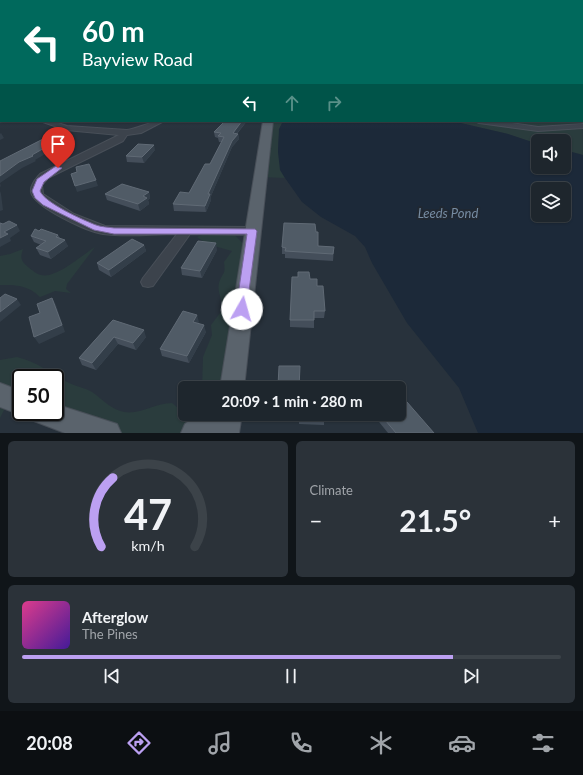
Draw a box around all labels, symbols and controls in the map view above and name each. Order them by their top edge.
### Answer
text: 60 m [82,14,145,48]
icon: left [16,16,68,68]
text: Bayview Road [82,48,193,70]
icon: left [239,92,261,114]
icon: ahead [281,92,303,114]
icon: right [323,92,345,114]
pin [41,127,75,168]
icon: arrive [47,133,69,155]
map controls [531,134,571,222]
button: sound [531,134,571,174]
button: layers [531,182,571,222]
water label: Leeds Pond [418,205,478,221]
position arrow [221,288,263,330]
speed limit sign: 50 [12,369,64,421]
text: 20:09 · 1 min · 280 m [222,392,362,410]
text: Climate [310,482,353,498]
text: 47 [124,489,172,539]
text: 21.5° [399,502,471,538]
text: − [310,507,322,534]
text: + [548,507,561,534]
text: km/h [131,537,164,554]
text: Afterglow [82,608,148,626]
text: The Pines [82,626,138,642]
icon: previous [101,665,123,687]
icon: pause [280,665,302,687]
icon: next [460,665,482,687]
icon: directions [125,729,153,757]
icon: music [206,729,234,757]
icon: phone [287,729,315,757]
icon: climate [367,729,395,757]
icon: car [448,729,476,757]
icon: filters [529,729,557,757]
text: 20:08 [26,732,73,754]

